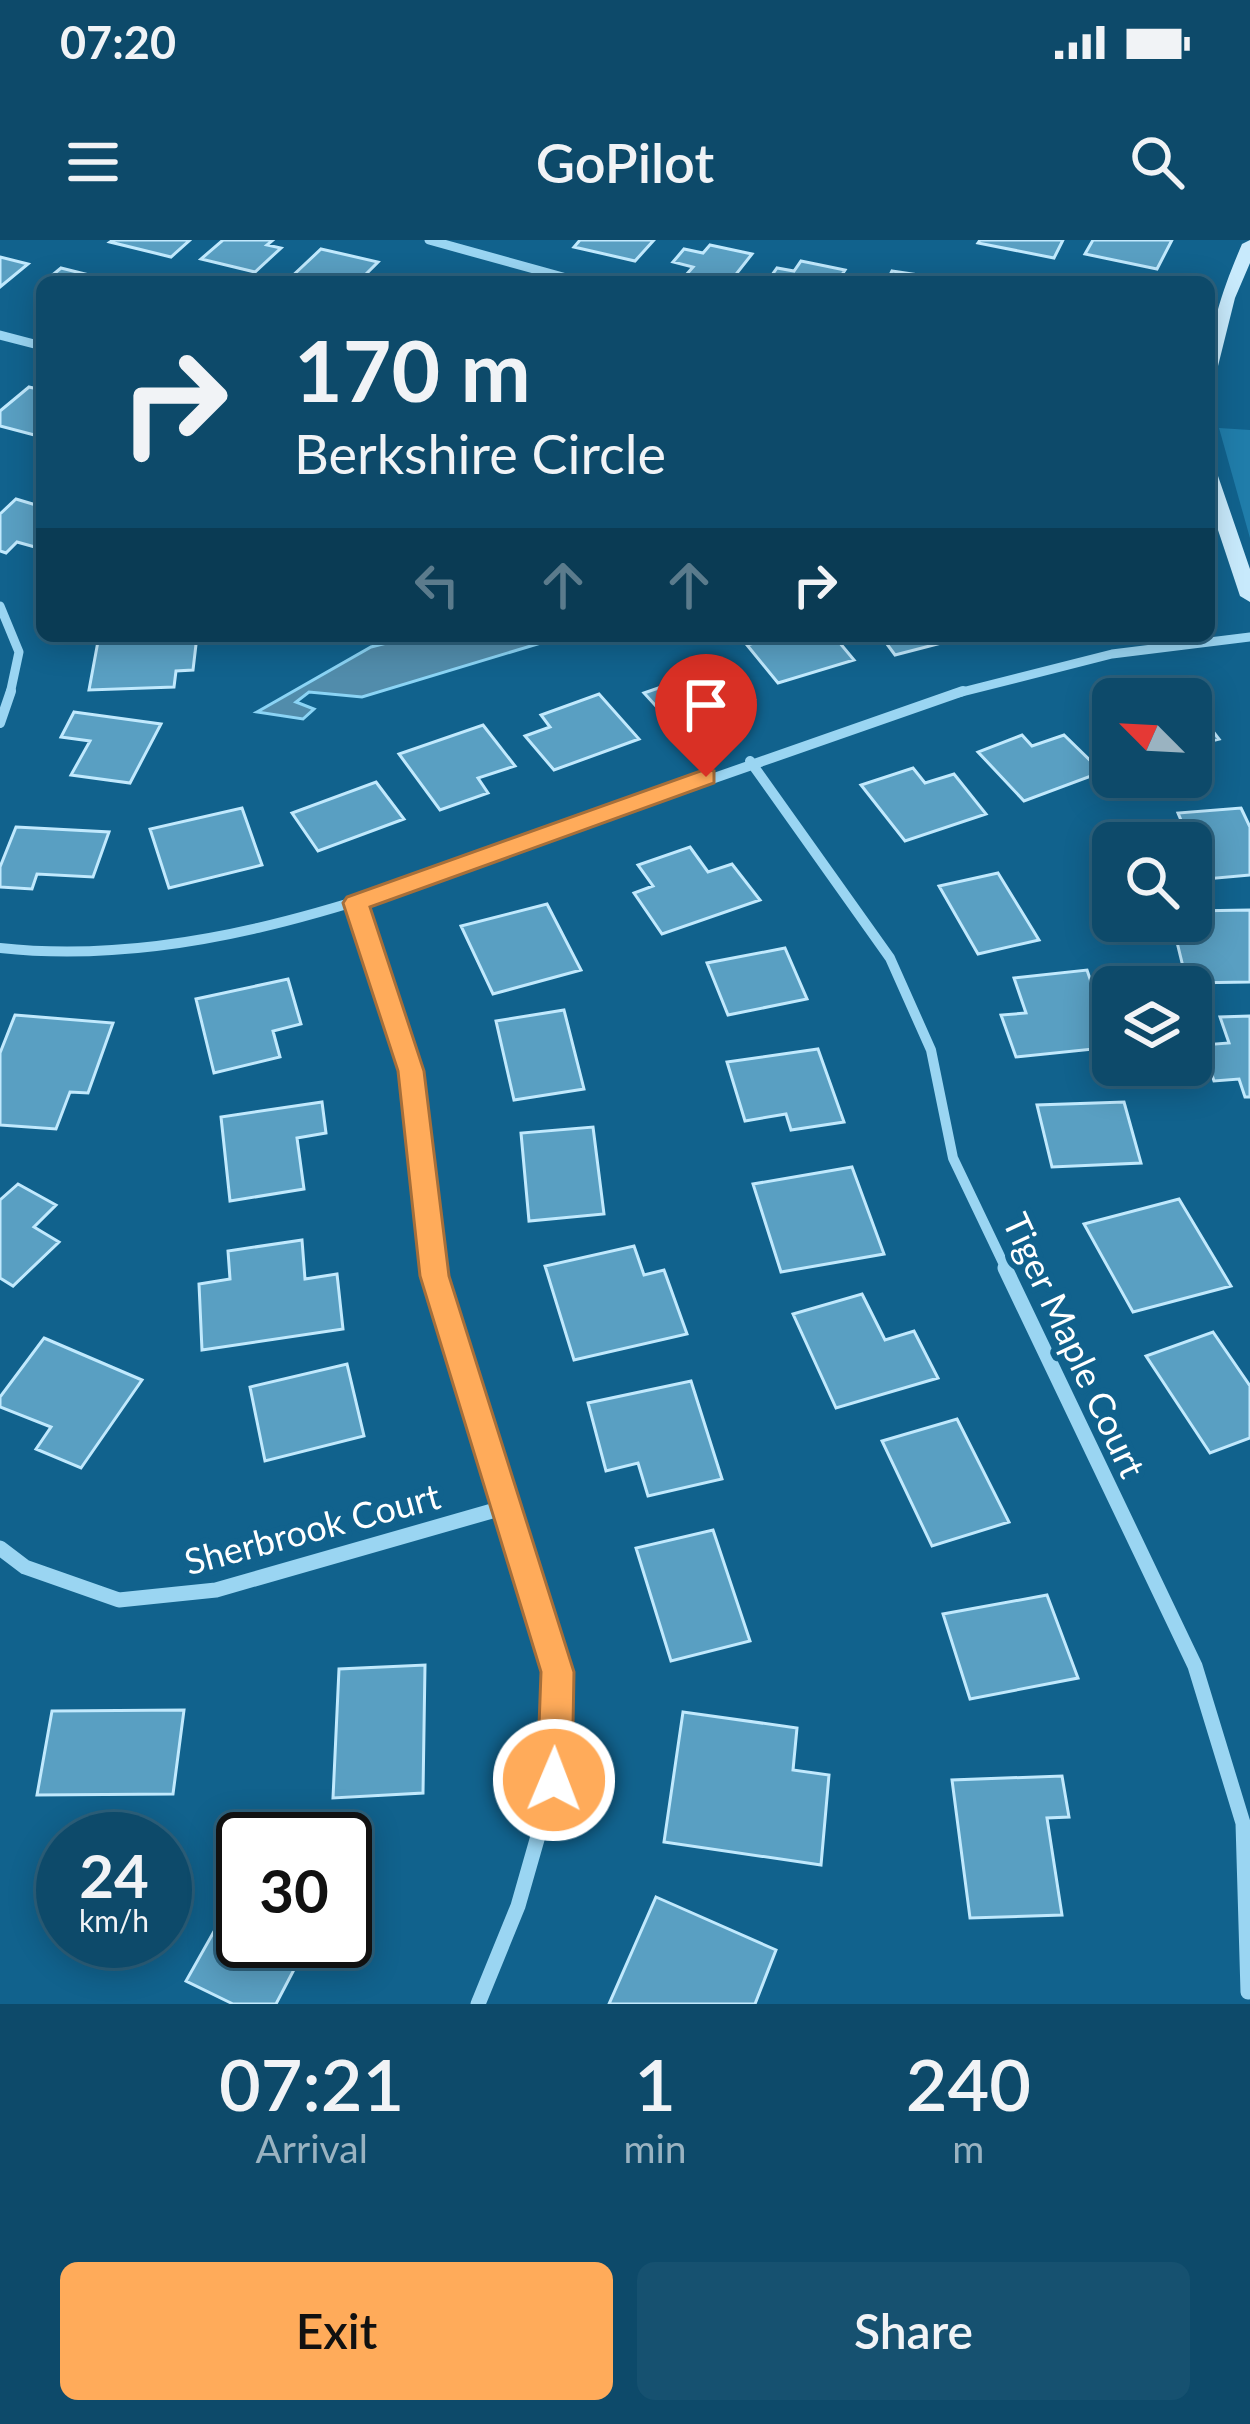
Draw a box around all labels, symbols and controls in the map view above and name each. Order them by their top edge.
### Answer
text: 07:20 [60,15,176,69]
icon: menu [60,129,126,195]
icon: search [1124,129,1190,195]
text: GoPilot [536,130,714,195]
text: 170 m [294,319,531,420]
icon: right [96,324,252,480]
text: Berkshire Circle [294,421,666,486]
icon: left [404,552,470,618]
icon: ahead [530,552,596,618]
icon: ahead [656,552,722,618]
icon: right [782,552,848,618]
pin [655,654,757,777]
icon: arrive [673,672,739,738]
north arrow [1092,678,1212,798]
map controls [1092,678,1212,1086]
button: search [1092,822,1212,942]
button: layers [1092,966,1212,1086]
street label: Tiger Maple Court [994,1206,1156,1484]
street label: Sherbrook Court [180,1473,445,1583]
position arrow [491,1717,617,1843]
speed limit sign: 30 [216,1812,372,1968]
text: 24 [79,1839,149,1911]
text: km/h [79,1902,149,1938]
text: 07:21 [219,2040,404,2126]
text: 1 [634,2040,676,2126]
text: 240 [906,2040,1031,2126]
text: Arrival [256,2125,368,2171]
text: min [623,2125,687,2171]
text: m [952,2125,984,2171]
button: Exit [60,2262,613,2400]
button: Share [637,2262,1190,2400]

